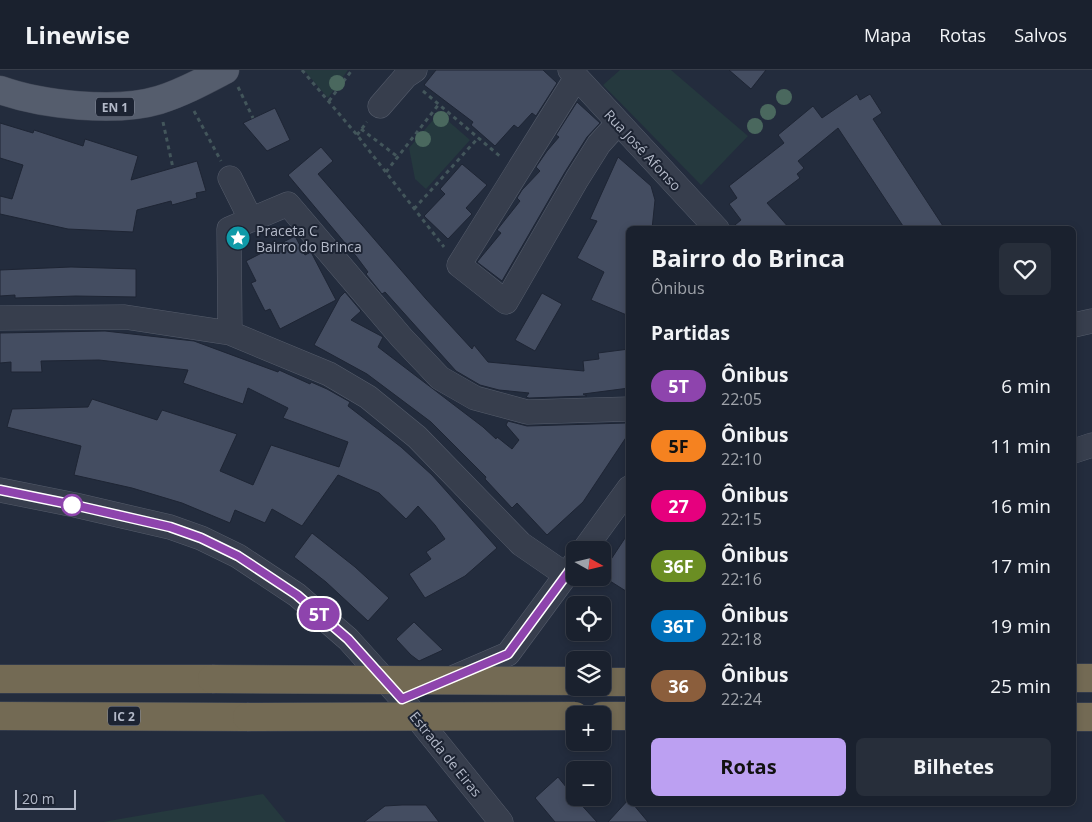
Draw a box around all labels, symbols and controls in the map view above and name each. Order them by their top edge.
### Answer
text: Linewise [25,18,130,51]
text: Mapa [864,23,911,47]
text: Rotas [939,23,986,47]
text: Salvos [1014,23,1067,47]
road number: EN 1 [96,98,134,116]
street label: Rua José Afonso [600,105,686,195]
place label: Praceta C Bairro do Brinca [256,221,362,256]
place icon: Praceta C Bairro do Brinca [225,225,251,251]
text: Bairro do Brinca [651,241,845,274]
button: heart [999,243,1051,295]
text: Ônibus [651,277,705,299]
text: Partidas [651,320,730,346]
text: Ônibus [721,362,788,388]
text: 6 min [1001,373,1051,399]
text: 5T [668,374,689,398]
text: 22:05 [721,388,762,410]
text: Ônibus [721,422,788,448]
text: 11 min [990,433,1051,459]
text: 5F [668,434,689,458]
text: 22:10 [721,448,762,470]
text: Ônibus [721,482,788,508]
text: 16 min [990,493,1051,519]
unlabelled marker [61,494,83,516]
text: 27 [668,494,689,518]
text: 22:15 [721,508,762,530]
north arrow [566,541,611,586]
map controls [566,541,611,806]
text: Ônibus [721,542,788,568]
text: 17 min [990,553,1051,579]
text: 36F [663,554,694,578]
text: 22:16 [721,568,762,590]
button: locate [566,596,611,641]
line badge: 5T [296,598,342,630]
text: 5T [309,602,329,626]
text: Ônibus [721,602,788,628]
text: 19 min [990,613,1051,639]
text: 36T [663,614,694,638]
text: 22:18 [721,628,762,650]
button: layers [566,651,611,696]
text: Ônibus [721,662,788,688]
text: 25 min [990,673,1051,699]
text: 36 [668,674,689,698]
text: 22:24 [721,688,762,710]
road number: IC 2 [108,706,140,726]
button: + [566,706,611,751]
street label: Estrada de Eiras [406,707,486,801]
button: Rotas [651,738,846,796]
button: Bilhetes [856,738,1051,796]
button: − [566,761,611,806]
scale bar [15,787,76,810]
text: 20 m [22,789,55,808]

